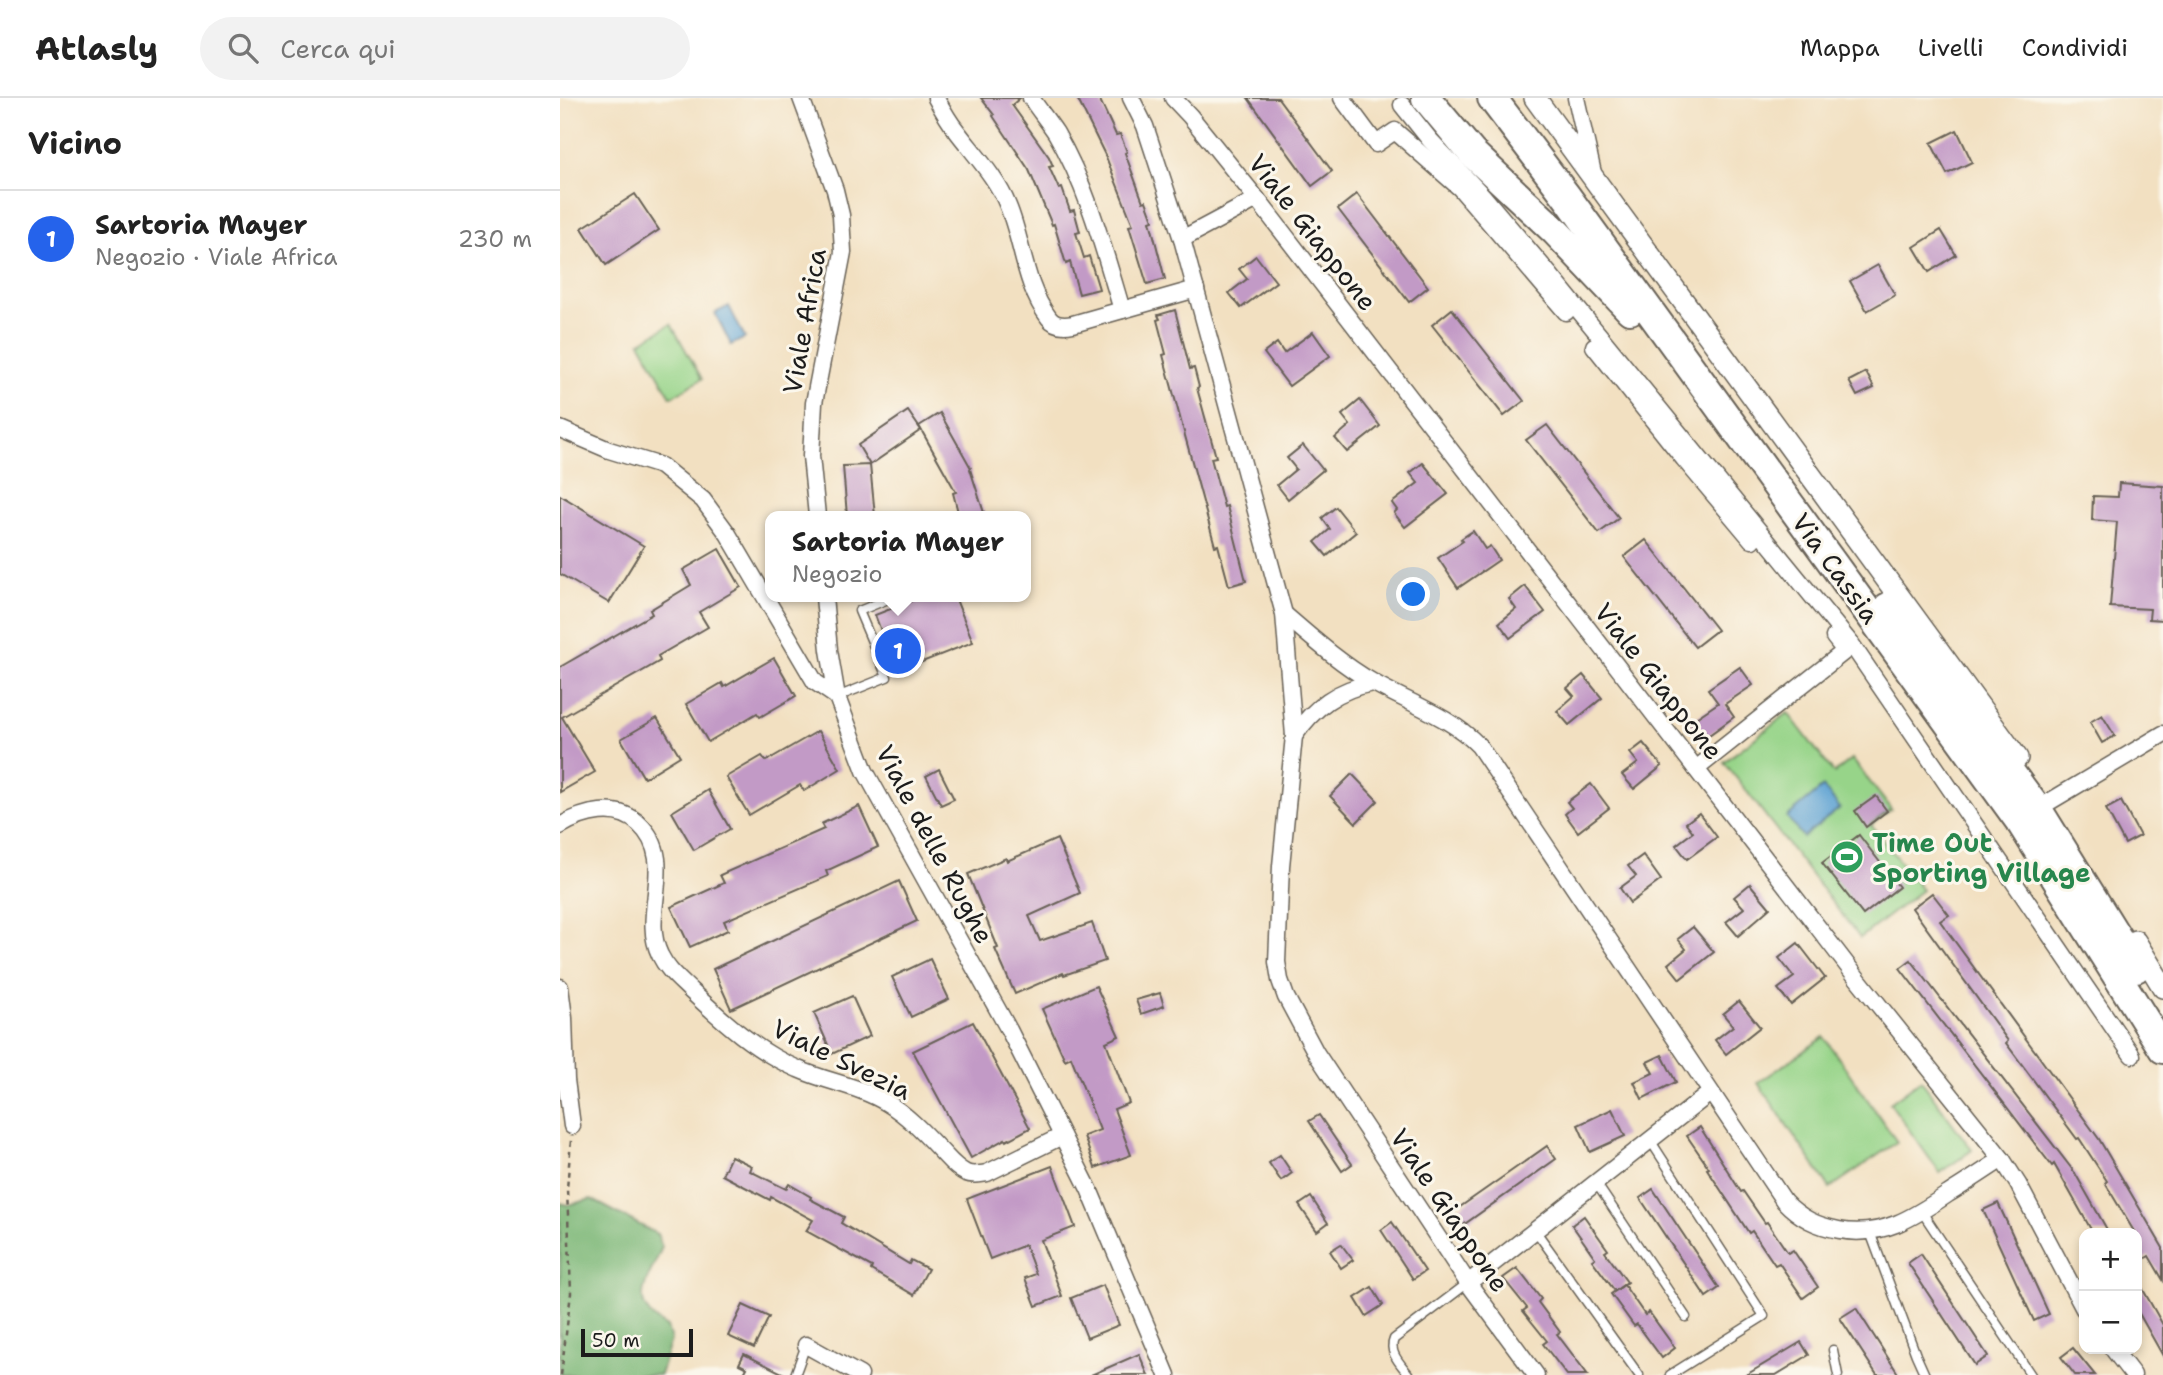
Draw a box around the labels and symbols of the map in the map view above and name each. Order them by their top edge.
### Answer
street label: Viale Giappone [1241,146,1385,318]
street label: Viale Africa [774,246,834,396]
street label: Via Cassia [1784,506,1888,630]
your location [1396,577,1430,611]
street label: Viale Giappone [1587,595,1731,767]
pin: 1 [875,625,921,677]
street label: Viale delle Rughe [868,739,1002,949]
place label: Time Out Sporting Village [1872,825,2091,890]
sports icon: Time Out Sporting Village [1828,838,1866,876]
street label: Viale Svezia [767,1010,917,1108]
street label: Viale Giappone [1382,1121,1518,1299]
scale bar [581,1326,693,1358]

